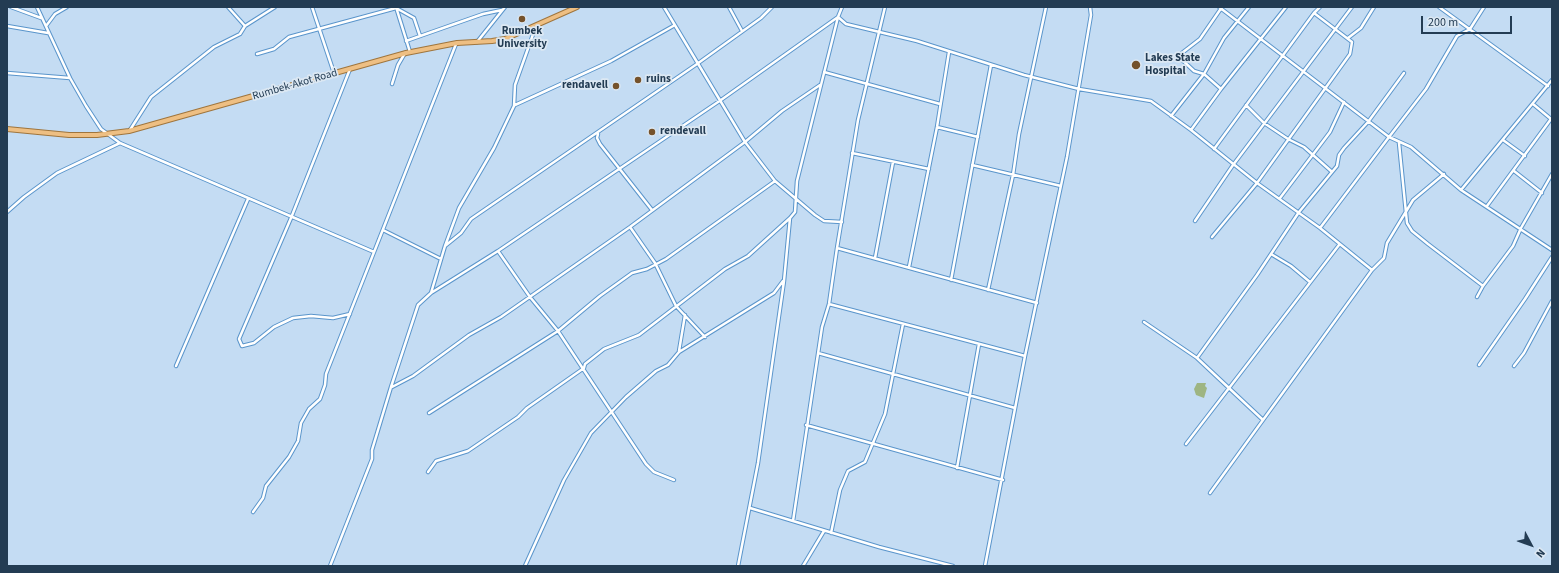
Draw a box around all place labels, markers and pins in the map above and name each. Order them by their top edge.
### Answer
marker: Rumbek University [517,14,527,24]
place label: Rumbek University [497,25,547,51]
place label: Lakes State Hospital [1145,52,1200,78]
marker: Lakes State Hospital [1130,59,1142,71]
place label: ruins [646,73,671,87]
marker: ruins [633,75,643,85]
place label: rendavell [562,79,608,93]
marker: rendavell [611,81,621,91]
place label: rendevall [660,125,706,139]
marker: rendevall [647,127,657,137]

